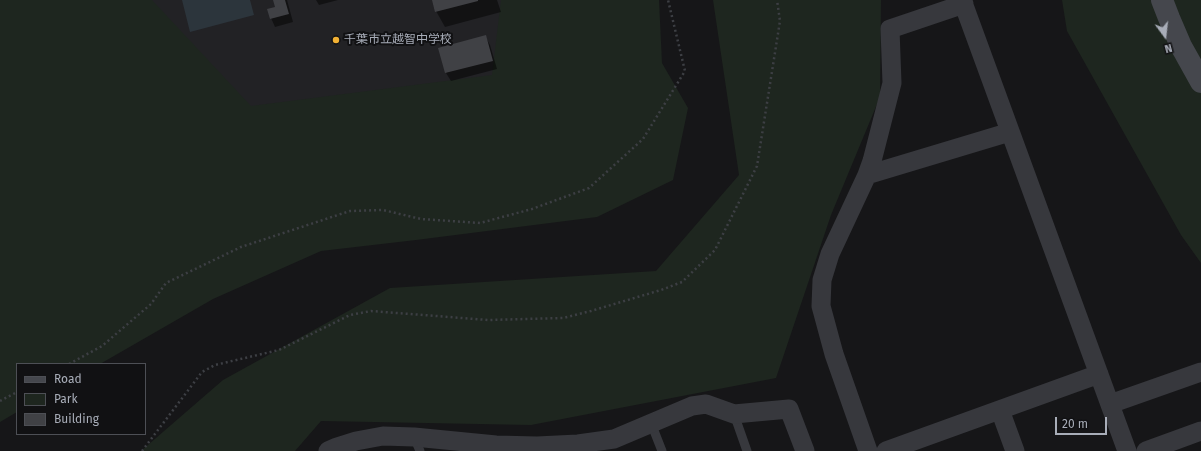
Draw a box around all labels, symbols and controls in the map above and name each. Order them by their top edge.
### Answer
north arrow [1145,16,1185,56]
place label: 千葉市立越智中学校 [344,33,452,47]
marker: 千葉市立越智中学校 [331,35,341,45]
text: N [1163,41,1173,55]
legend [16,363,146,435]
text: Road [54,372,82,386]
text: Park [54,392,78,406]
scale bar [1057,409,1109,435]
text: Building [54,412,99,426]
text: 20 m [1062,417,1088,431]

